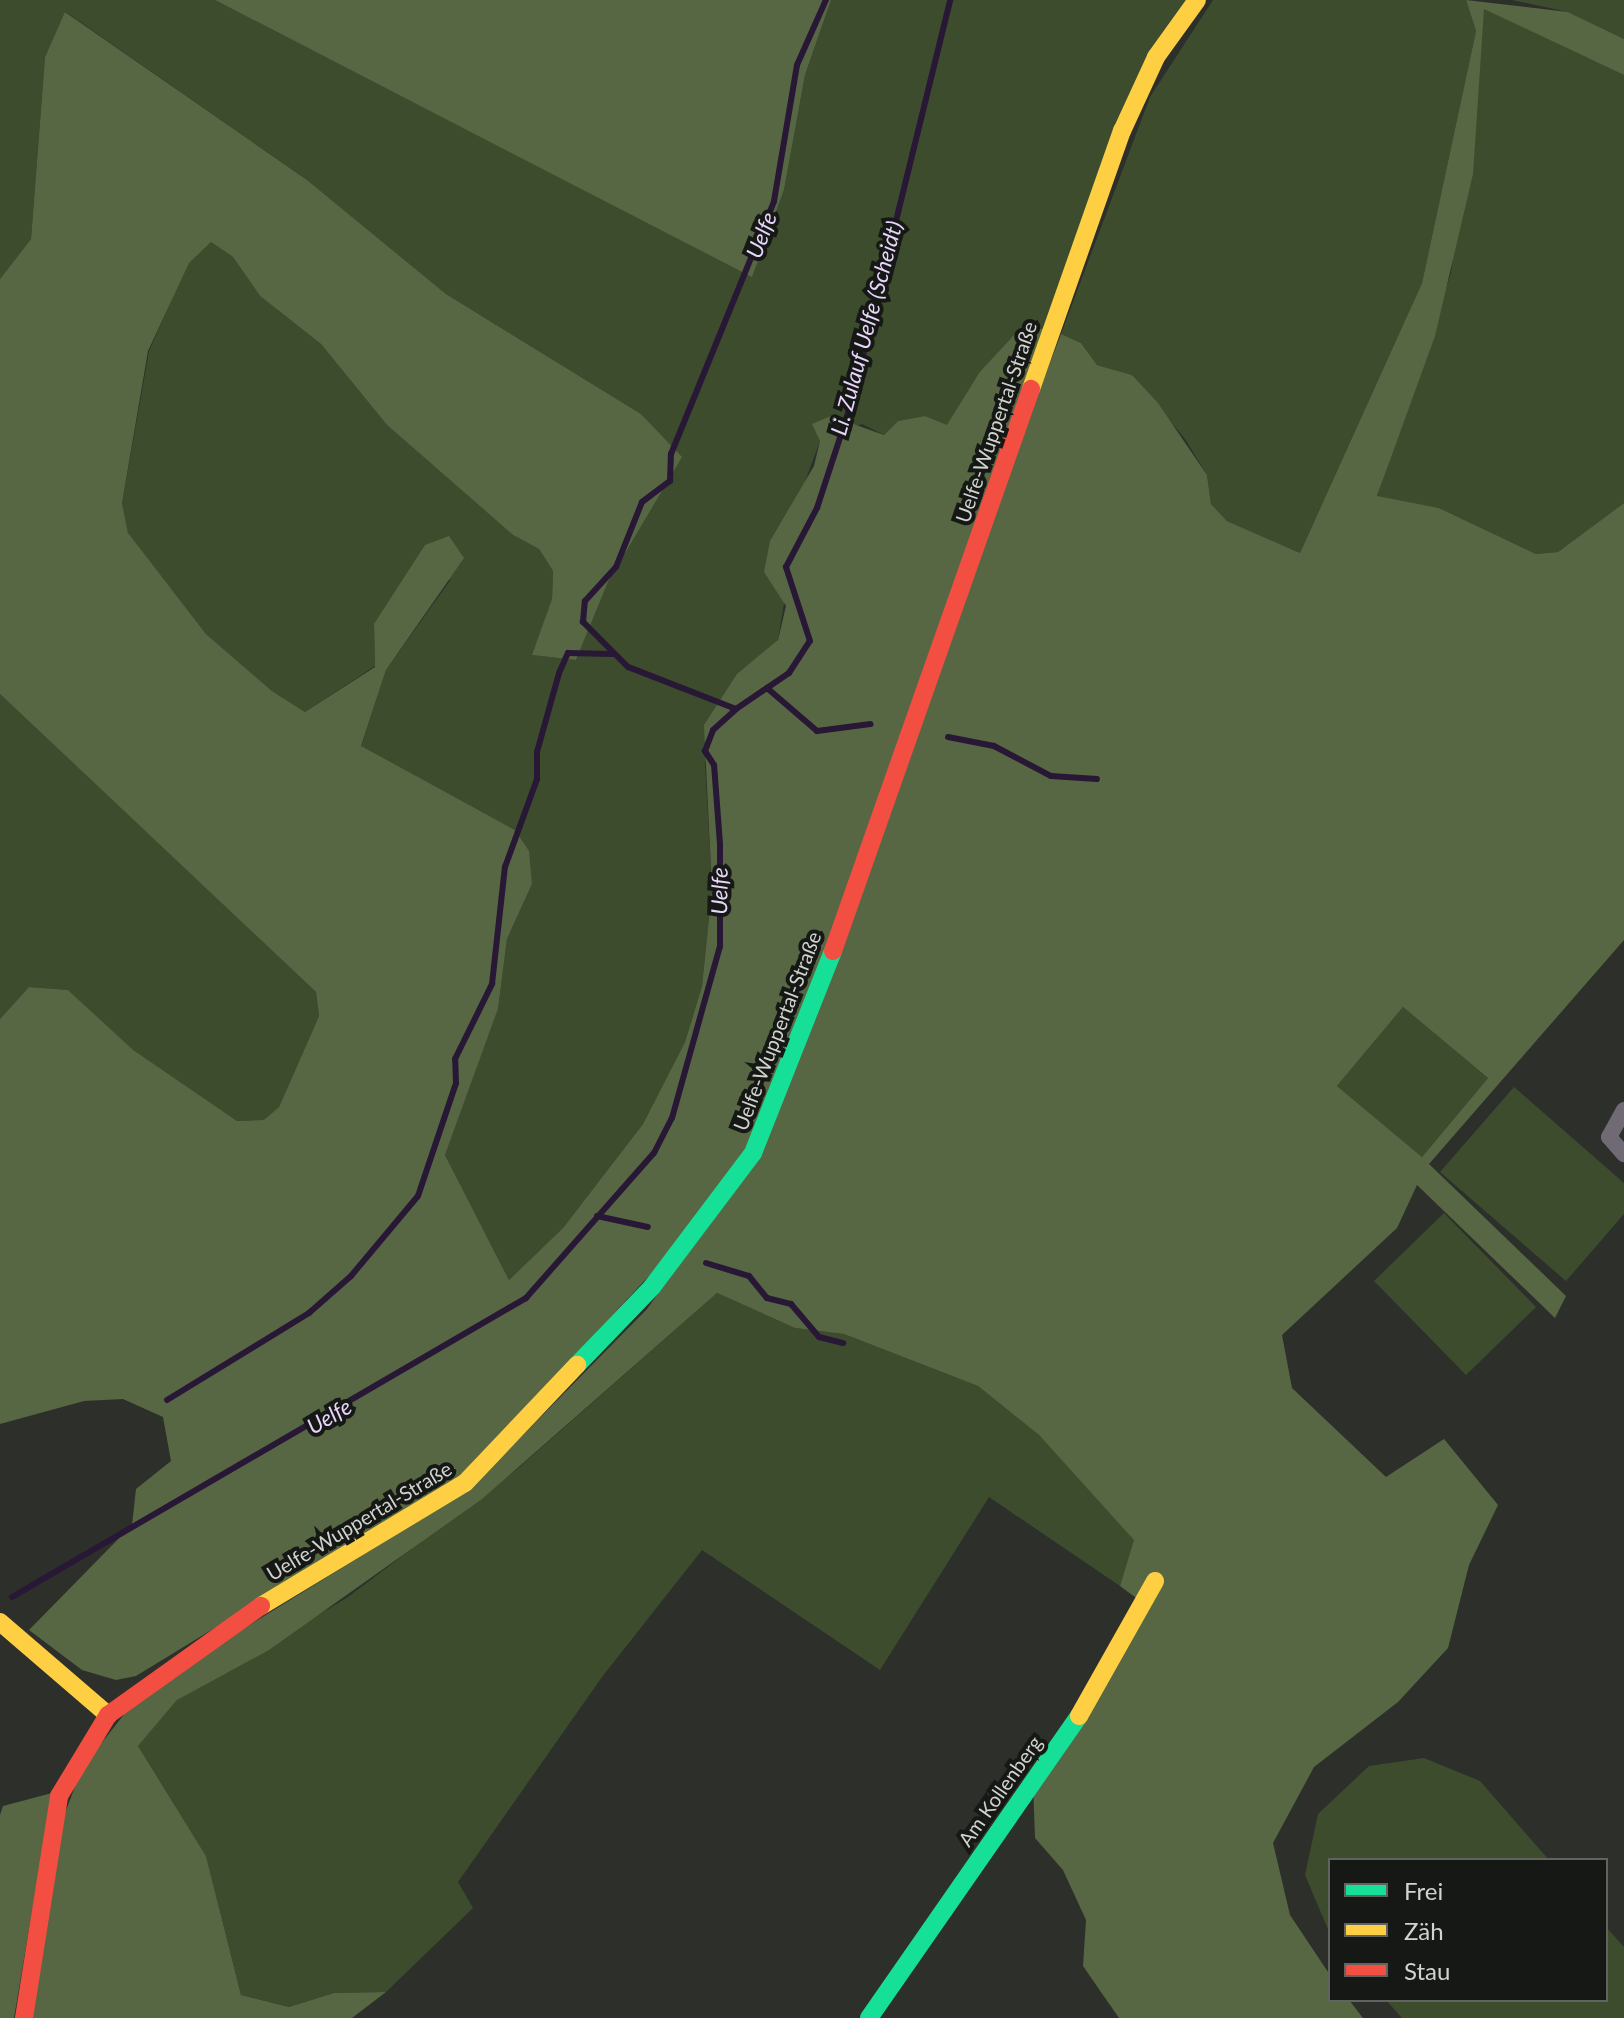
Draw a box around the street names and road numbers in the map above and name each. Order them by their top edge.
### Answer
street label: Uelfe-Wuppertal-Straße [950,318,1042,526]
street label: Uelfe-Wuppertal-Straße [728,928,826,1134]
street label: Uelfe-Wuppertal-Straße [262,1456,456,1586]
street label: Am Kollenberg [953,1731,1047,1851]

